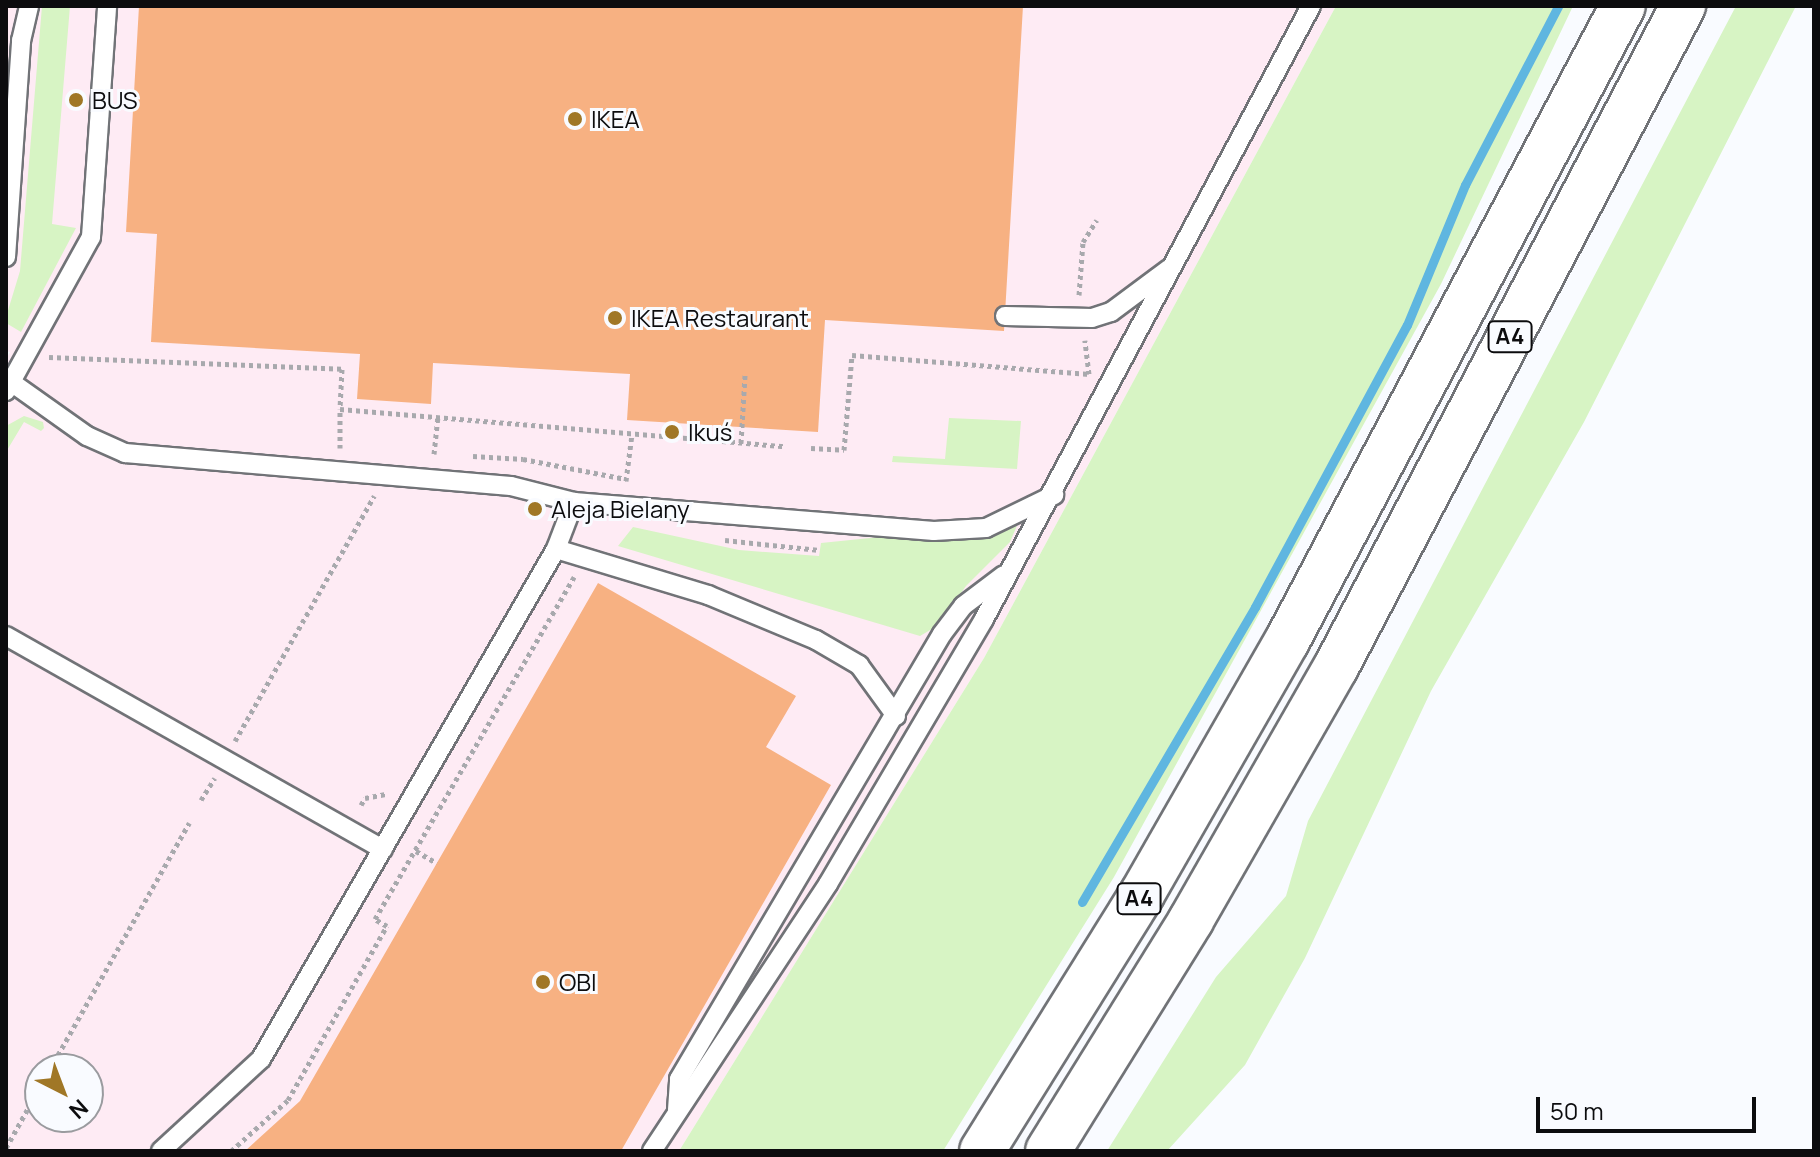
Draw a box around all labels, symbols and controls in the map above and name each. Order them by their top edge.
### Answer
place label: BUS [92,86,138,114]
marker: BUS [67,91,85,109]
place label: IKEA [591,105,640,133]
marker: IKEA [566,110,584,128]
place label: IKEA Restaurant [631,304,809,332]
marker: IKEA Restaurant [606,309,624,327]
road number: A4 [1486,319,1534,355]
place label: Ikuś [688,418,732,446]
marker: Ikuś [663,423,681,441]
place label: Aleja Bielany [551,495,690,523]
marker: Aleja Bielany [526,500,544,518]
road number: A4 [1115,881,1163,917]
place label: OBI [559,968,597,996]
marker: OBI [534,973,552,991]
north arrow [24,1053,104,1133]
scale bar [1540,1081,1760,1131]
text: N [63,1093,95,1126]
text: 50 m [1550,1094,1604,1127]

